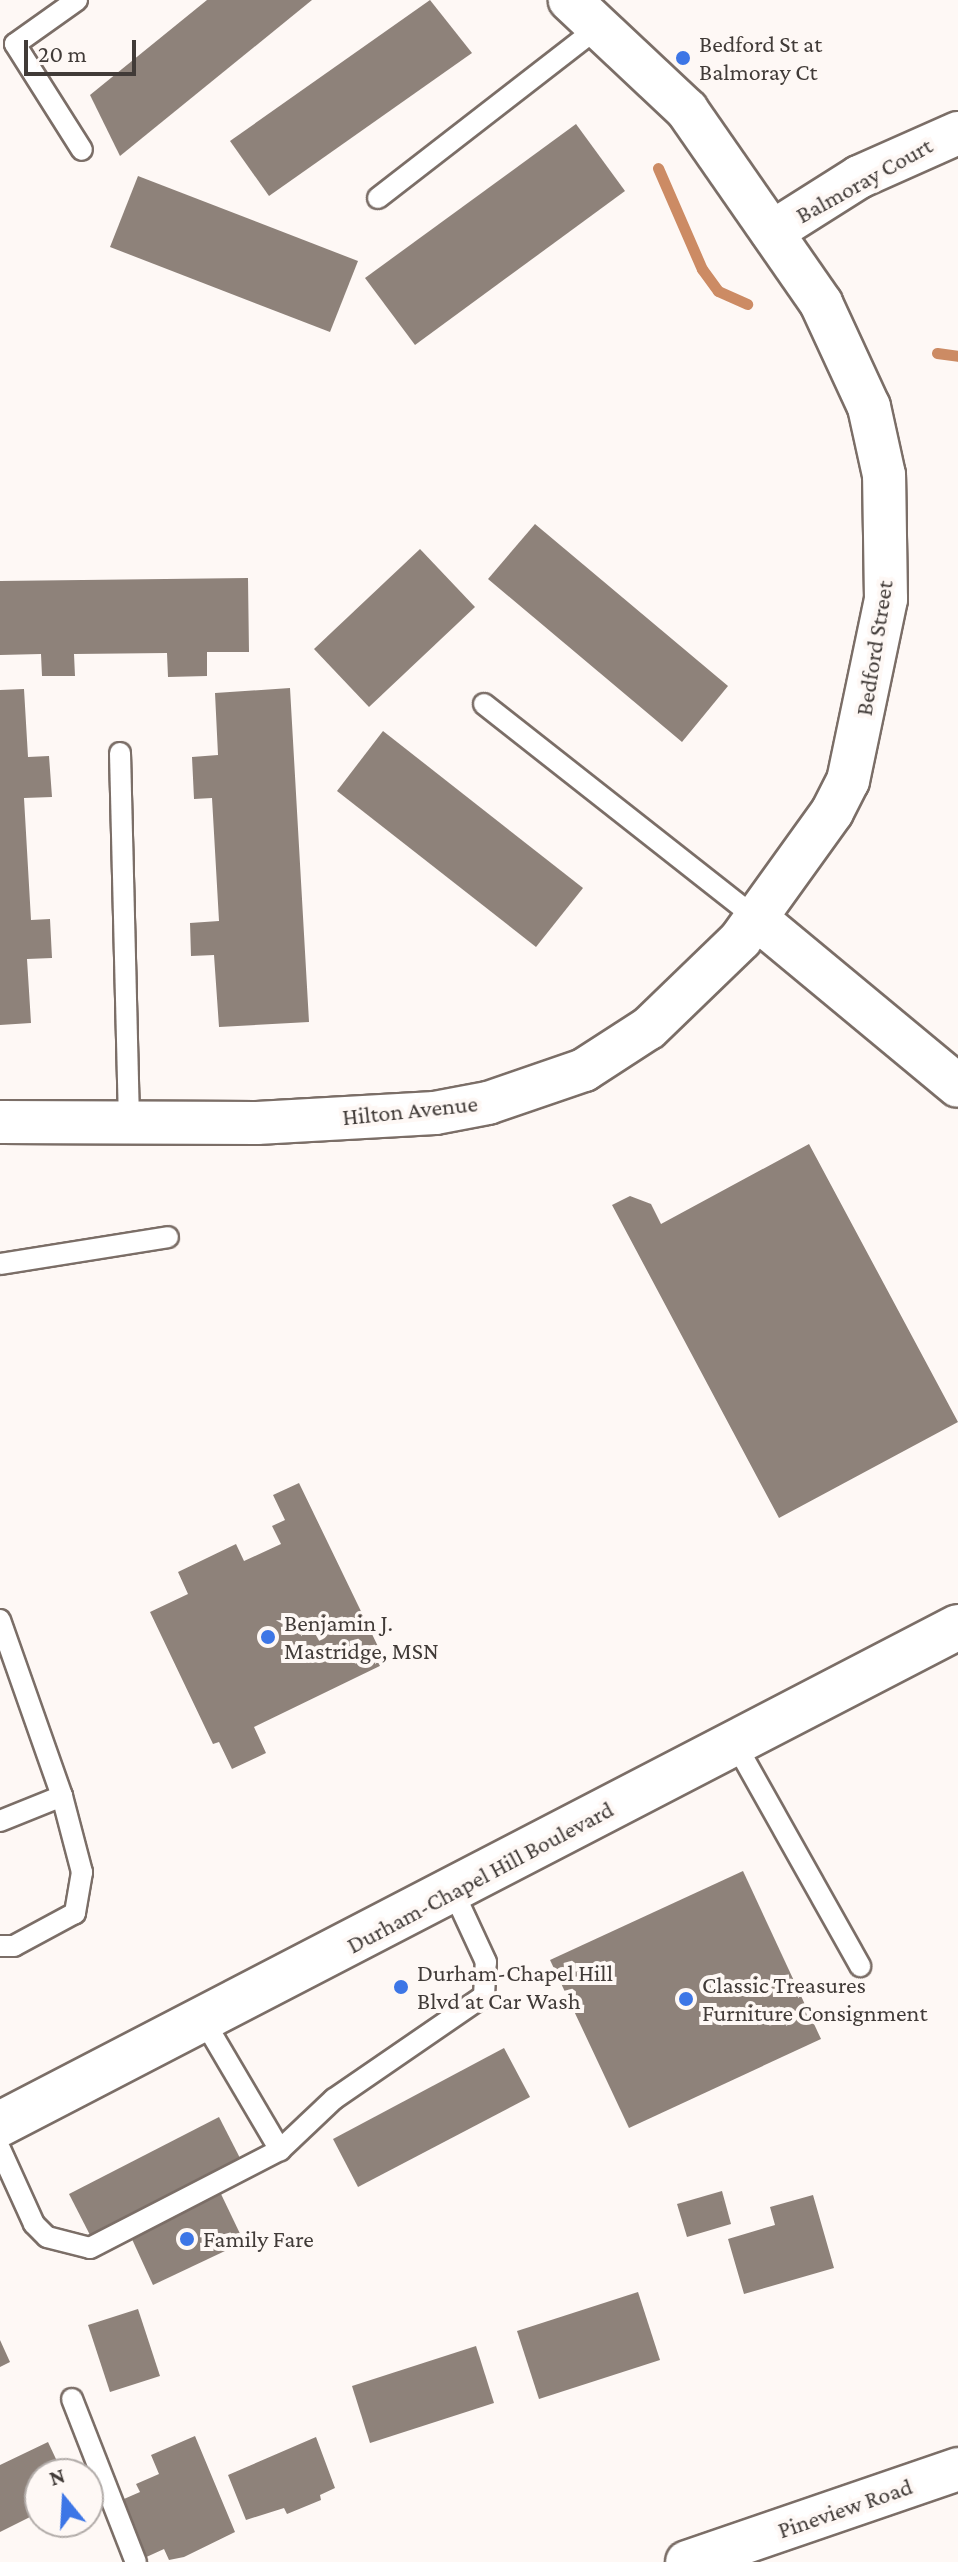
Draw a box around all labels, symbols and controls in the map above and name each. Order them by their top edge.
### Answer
scale bar [28,24,140,74]
place label: Bedford St at Balmoray Ct [699,30,822,86]
text: 20 m [38,40,87,67]
marker: Bedford St at Balmoray Ct [674,49,692,67]
street label: Balmoray Court [791,131,937,229]
street label: Bedford Street [849,578,899,718]
street label: Hilton Avenue [341,1089,479,1131]
place label: Benjamin J. Mastridge, MSN [284,1609,439,1665]
marker: Benjamin J. Mastridge, MSN [259,1628,277,1646]
street label: Durham-Chapel Hill Boulevard [342,1794,618,1960]
place label: Durham-Chapel Hill Blvd at Car Wash [417,1959,613,2015]
place label: Classic Treasures Furniture Consignment [702,1971,927,2027]
marker: Durham-Chapel Hill Blvd at Car Wash [392,1978,410,1996]
marker: Classic Treasures Furniture Consignment [677,1990,695,2008]
place label: Family Fare [203,2225,314,2253]
marker: Family Fare [178,2230,196,2248]
north arrow [24,2458,104,2538]
text: N [46,2462,68,2491]
street label: Pineview Road [774,2472,916,2544]

